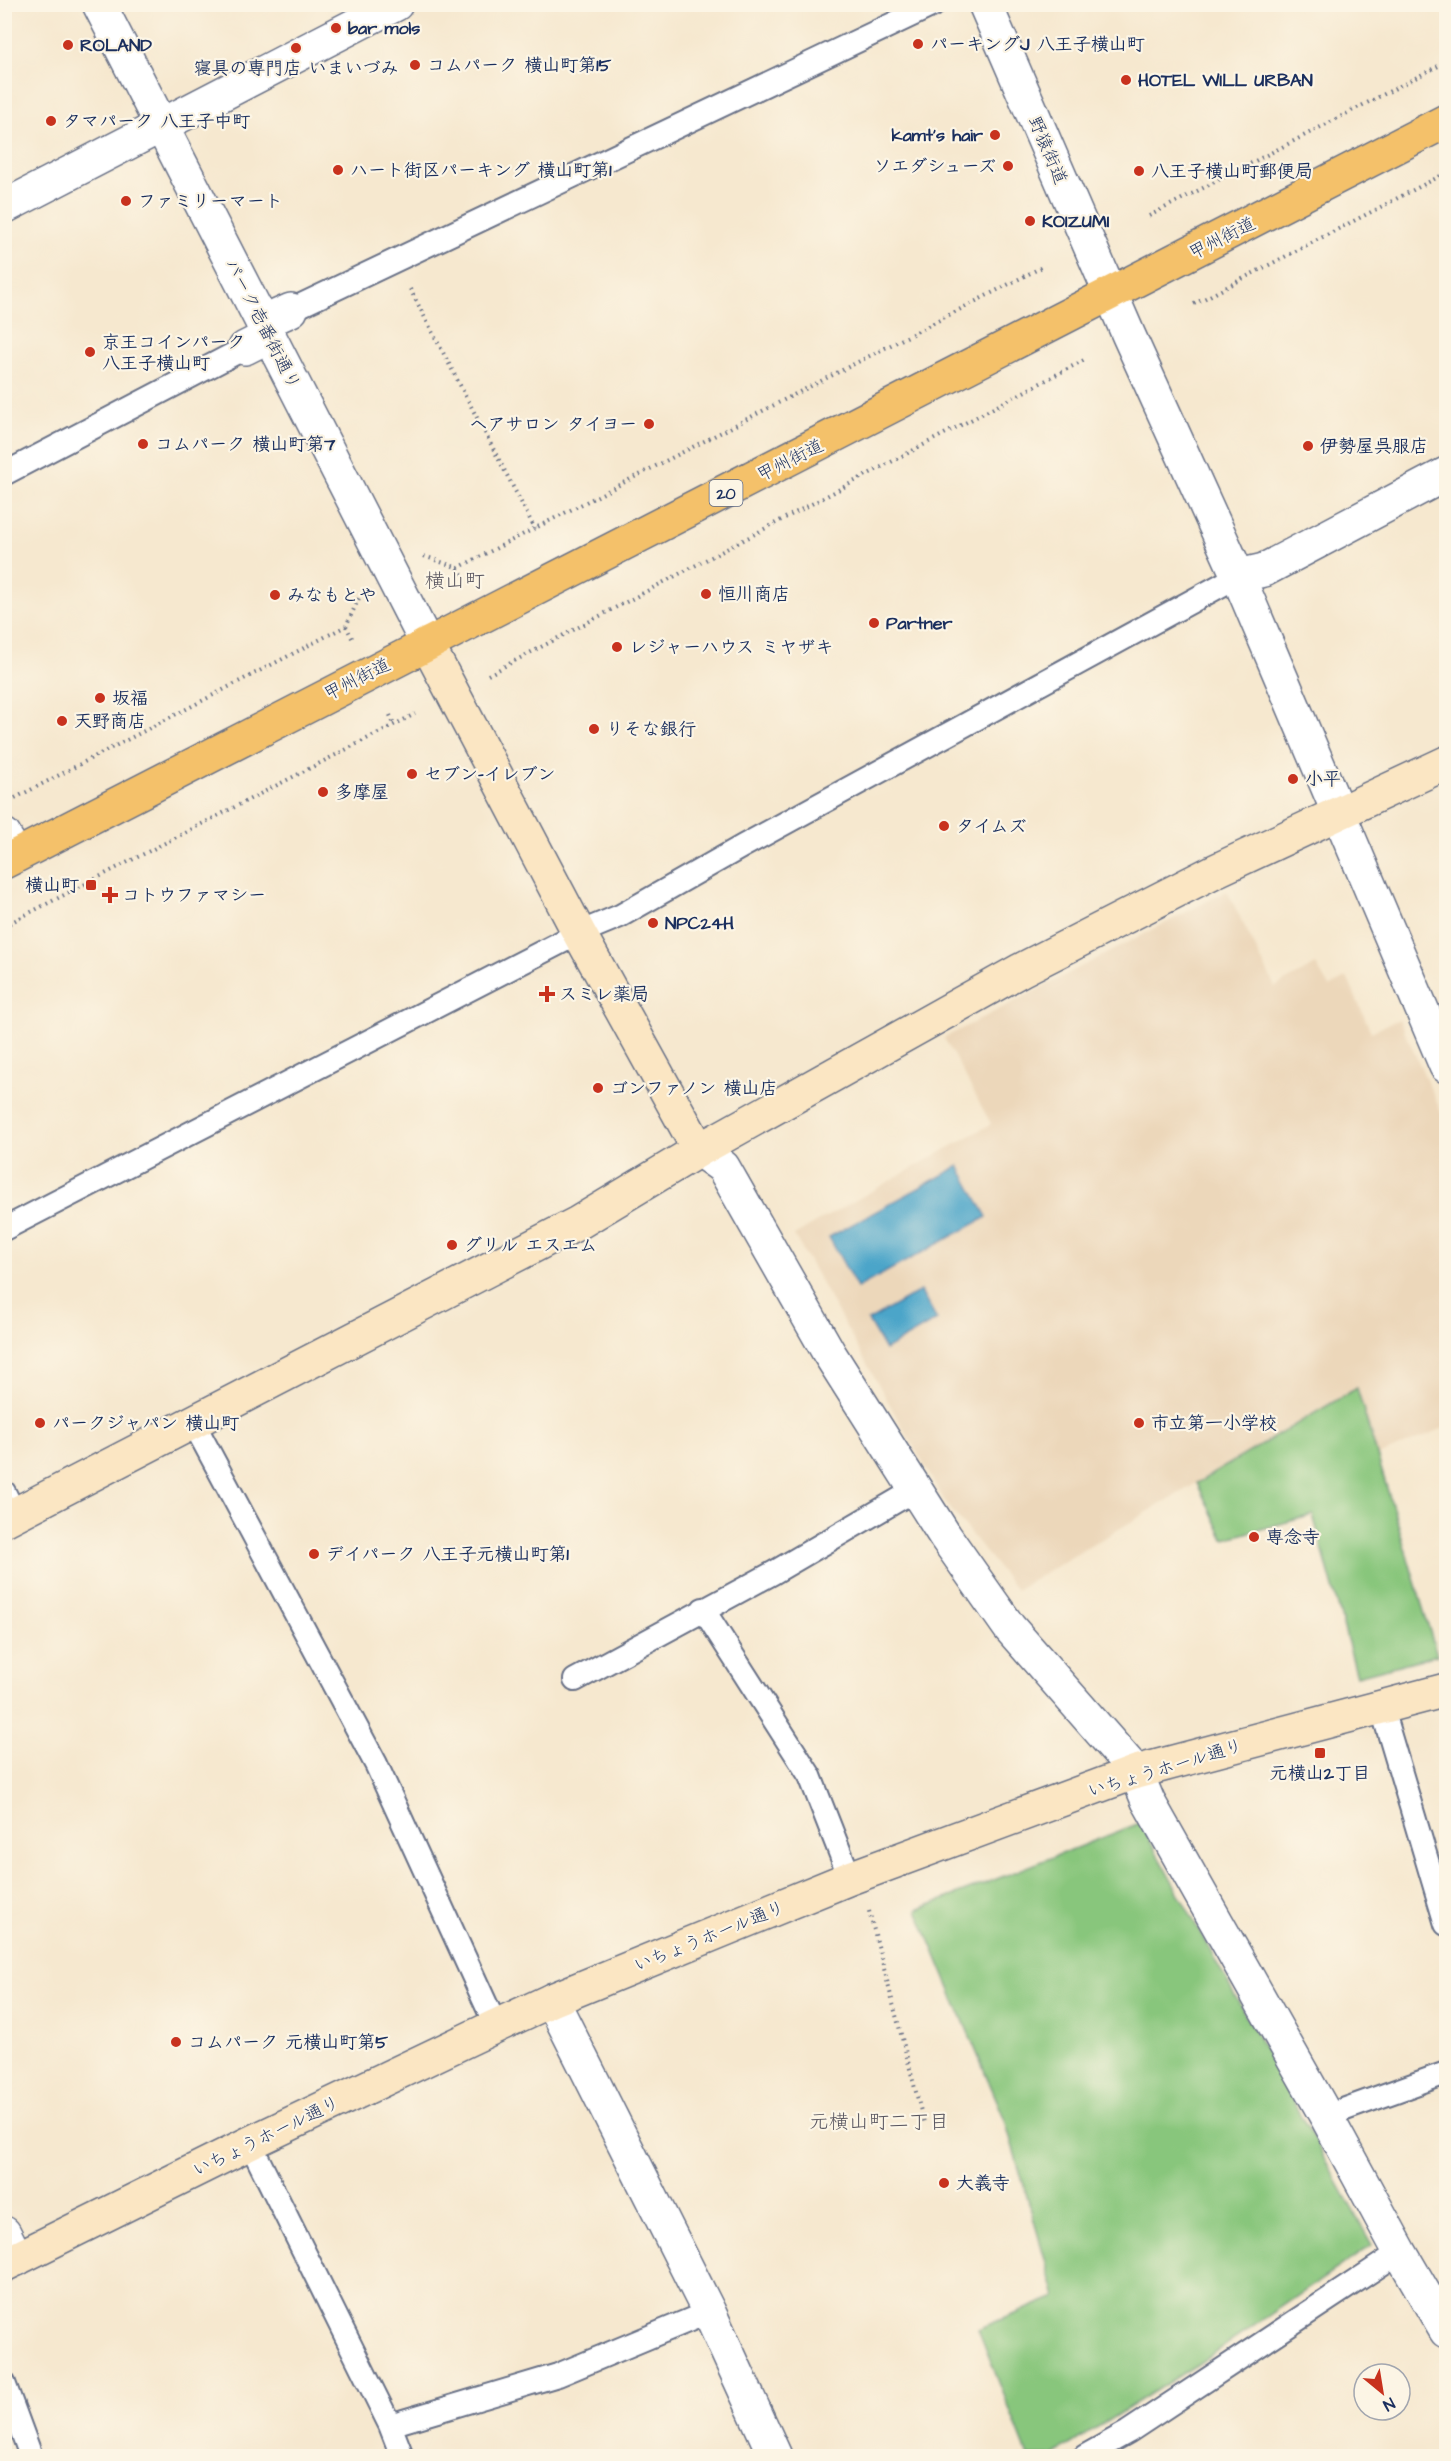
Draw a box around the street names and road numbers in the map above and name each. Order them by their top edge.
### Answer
street label: 野猿街道 [1022,112,1073,188]
street label: 甲州街道 [1184,211,1260,266]
street label: パーク壱番街通り [219,254,306,394]
street label: 甲州街道 [752,433,828,488]
road number: 20 [710,480,742,506]
street label: 甲州街道 [319,652,395,707]
street label: いちょうホール通り [1085,1733,1246,1804]
street label: いちょうホール通り [630,1895,788,1978]
street label: いちょうホール通り [188,2090,344,2183]

